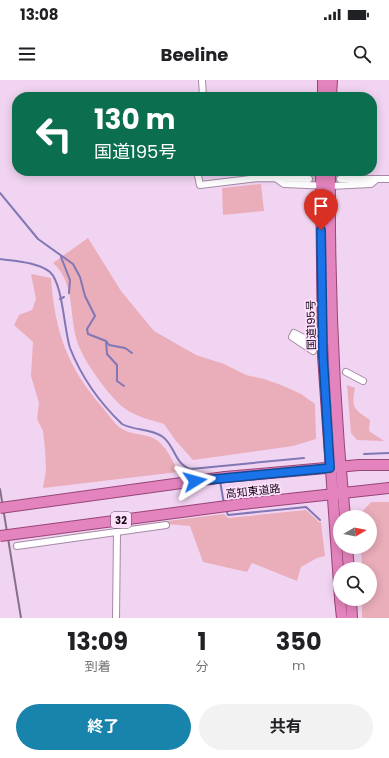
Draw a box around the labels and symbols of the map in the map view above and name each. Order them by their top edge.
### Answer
pin [304,189,338,230]
street label: 国道195号 [303,300,319,350]
position arrow [174,460,216,502]
street label: 高知東道路 [225,480,281,502]
north arrow [333,510,377,554]
road number: 32 [111,512,131,528]

